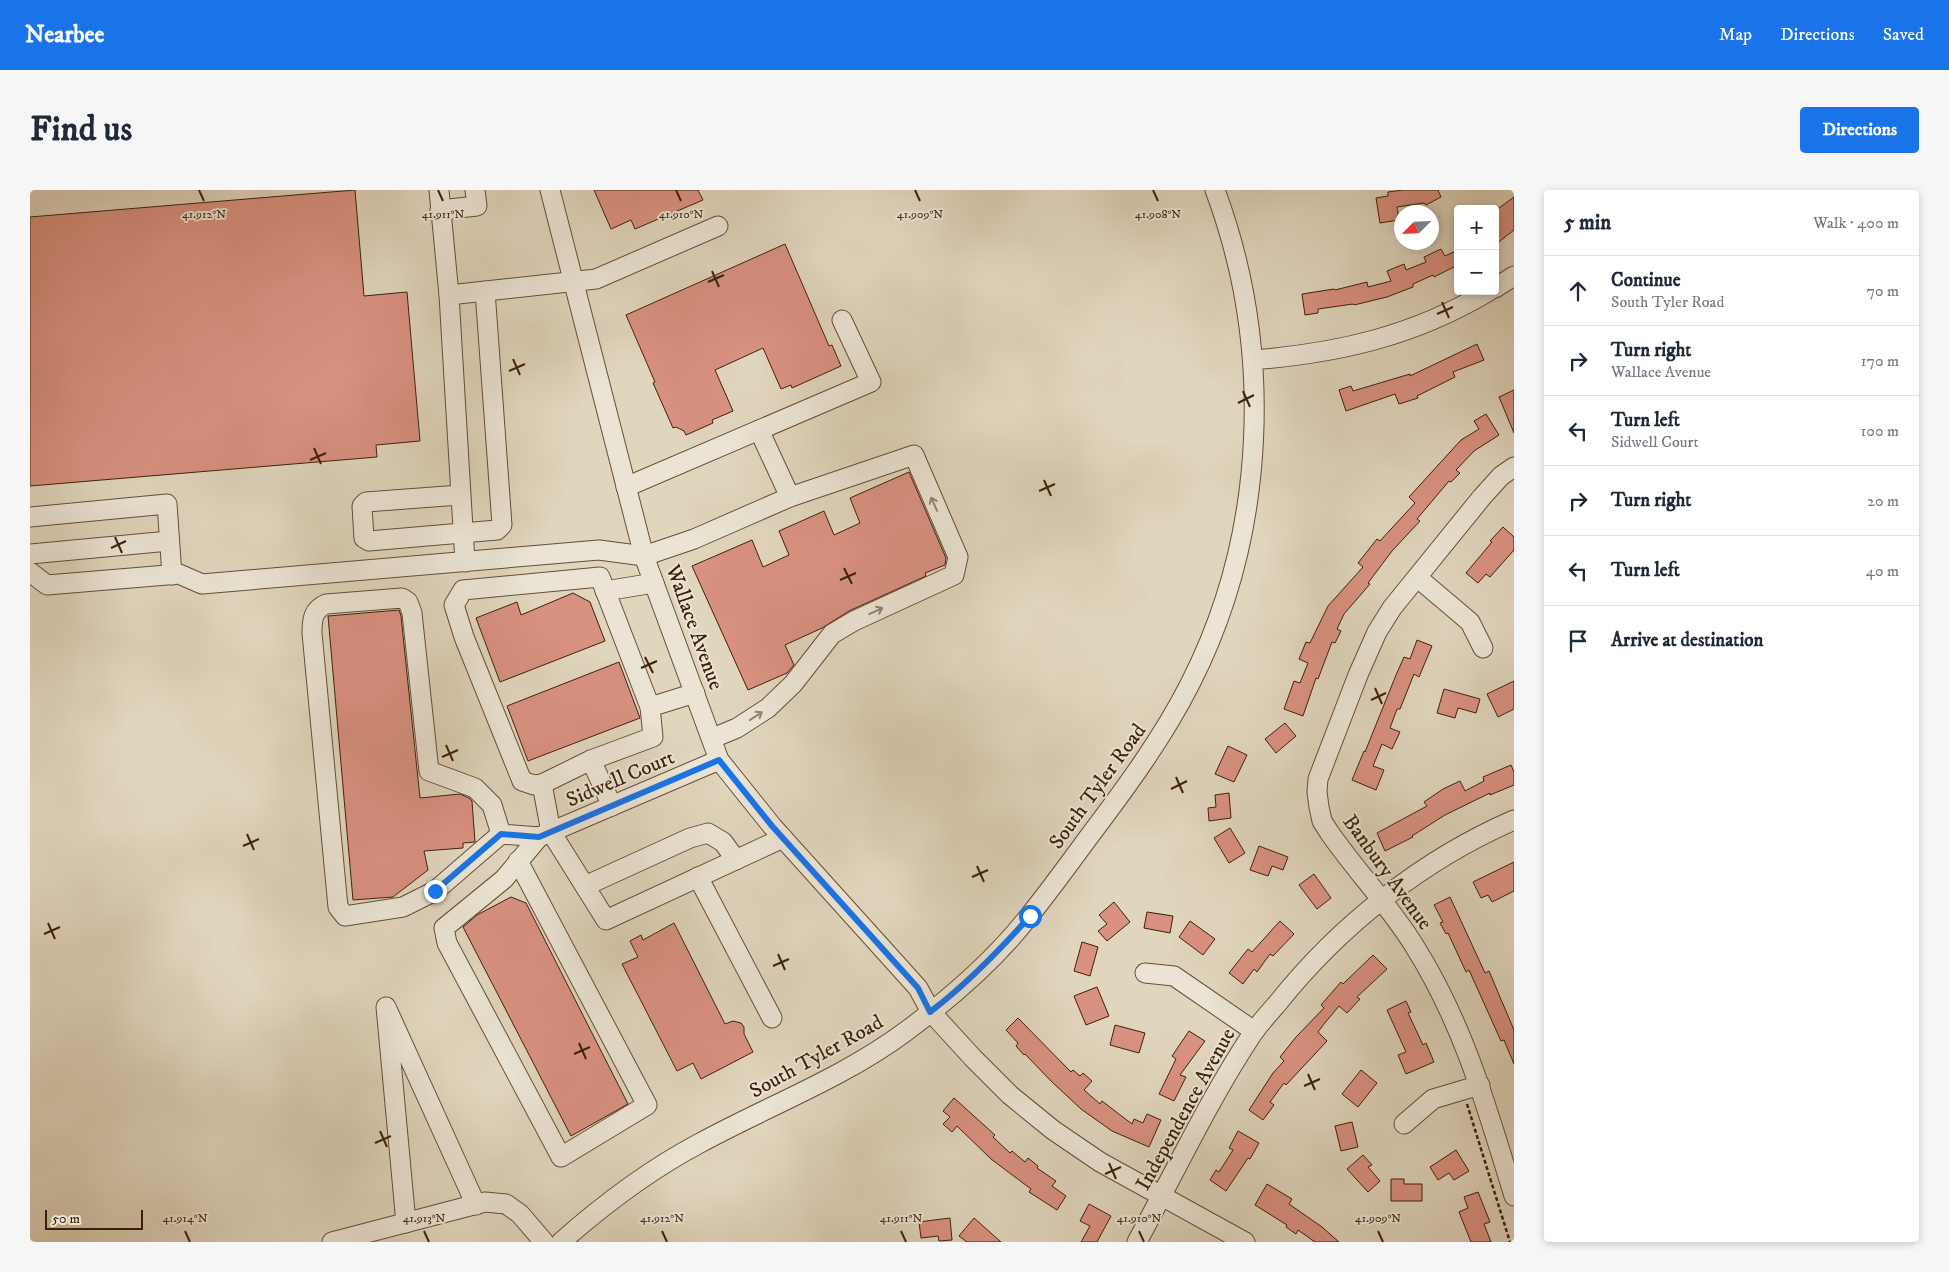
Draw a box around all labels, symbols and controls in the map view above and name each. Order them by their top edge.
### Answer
text: Nearbee [25,20,104,50]
text: Map [1719,24,1752,46]
text: Directions [1780,24,1855,46]
text: Saved [1883,24,1924,46]
button: Directions [1800,107,1919,153]
text: Find us [30,108,132,152]
north arrow [1394,205,1439,250]
map controls [1454,205,1499,295]
button: + [1454,205,1499,250]
text: 41.912°N [182,207,226,222]
text: 41.911°N [422,207,464,222]
text: 41.910°N [659,207,703,222]
text: 41.909°N [897,207,943,222]
text: 41.908°N [1135,207,1181,222]
text: 5 min [1564,210,1611,236]
text: Walk · 400 m [1813,213,1899,233]
button: − [1454,250,1499,295]
text: Continue [1611,269,1681,292]
icon: ahead [1564,277,1592,305]
text: 70 m [1867,281,1899,301]
text: South Tyler Road [1611,292,1724,312]
text: Turn right [1611,339,1691,362]
icon: right [1564,347,1592,375]
text: 170 m [1861,351,1899,371]
text: Wallace Avenue [1611,362,1711,382]
text: Turn left [1611,409,1680,432]
icon: left [1564,417,1592,445]
text: 100 m [1861,421,1899,441]
text: Sidwell Court [1611,432,1699,452]
icon: right [1564,487,1592,515]
text: Turn right [1611,489,1691,512]
text: 20 m [1867,491,1899,511]
one-way arrow [929,497,939,512]
icon: left [1564,557,1592,585]
text: Turn left [1611,559,1680,582]
street label: Wallace Avenue [659,560,729,694]
text: 40 m [1866,561,1899,581]
one-way arrow [868,605,883,615]
icon: arrive [1564,627,1592,655]
text: Arrive at destination [1611,629,1763,652]
one-way arrow [748,711,762,721]
street label: South Tyler Road [1044,718,1152,854]
street label: Sidwell Court [562,744,679,813]
street label: Banbury Avenue [1337,810,1438,935]
route end [424,880,447,903]
route start [1019,905,1042,928]
street label: South Tyler Road [745,1009,888,1104]
street label: Independence Avenue [1130,1023,1241,1195]
scale bar [45,1207,142,1230]
text: 50 m [52,1210,80,1228]
text: 41.914°N [162,1211,208,1226]
text: 41.913°N [403,1211,445,1226]
text: 41.912°N [640,1211,684,1226]
text: 41.911°N [880,1211,922,1226]
text: 41.910°N [1117,1211,1161,1226]
text: 41.909°N [1355,1211,1401,1226]

